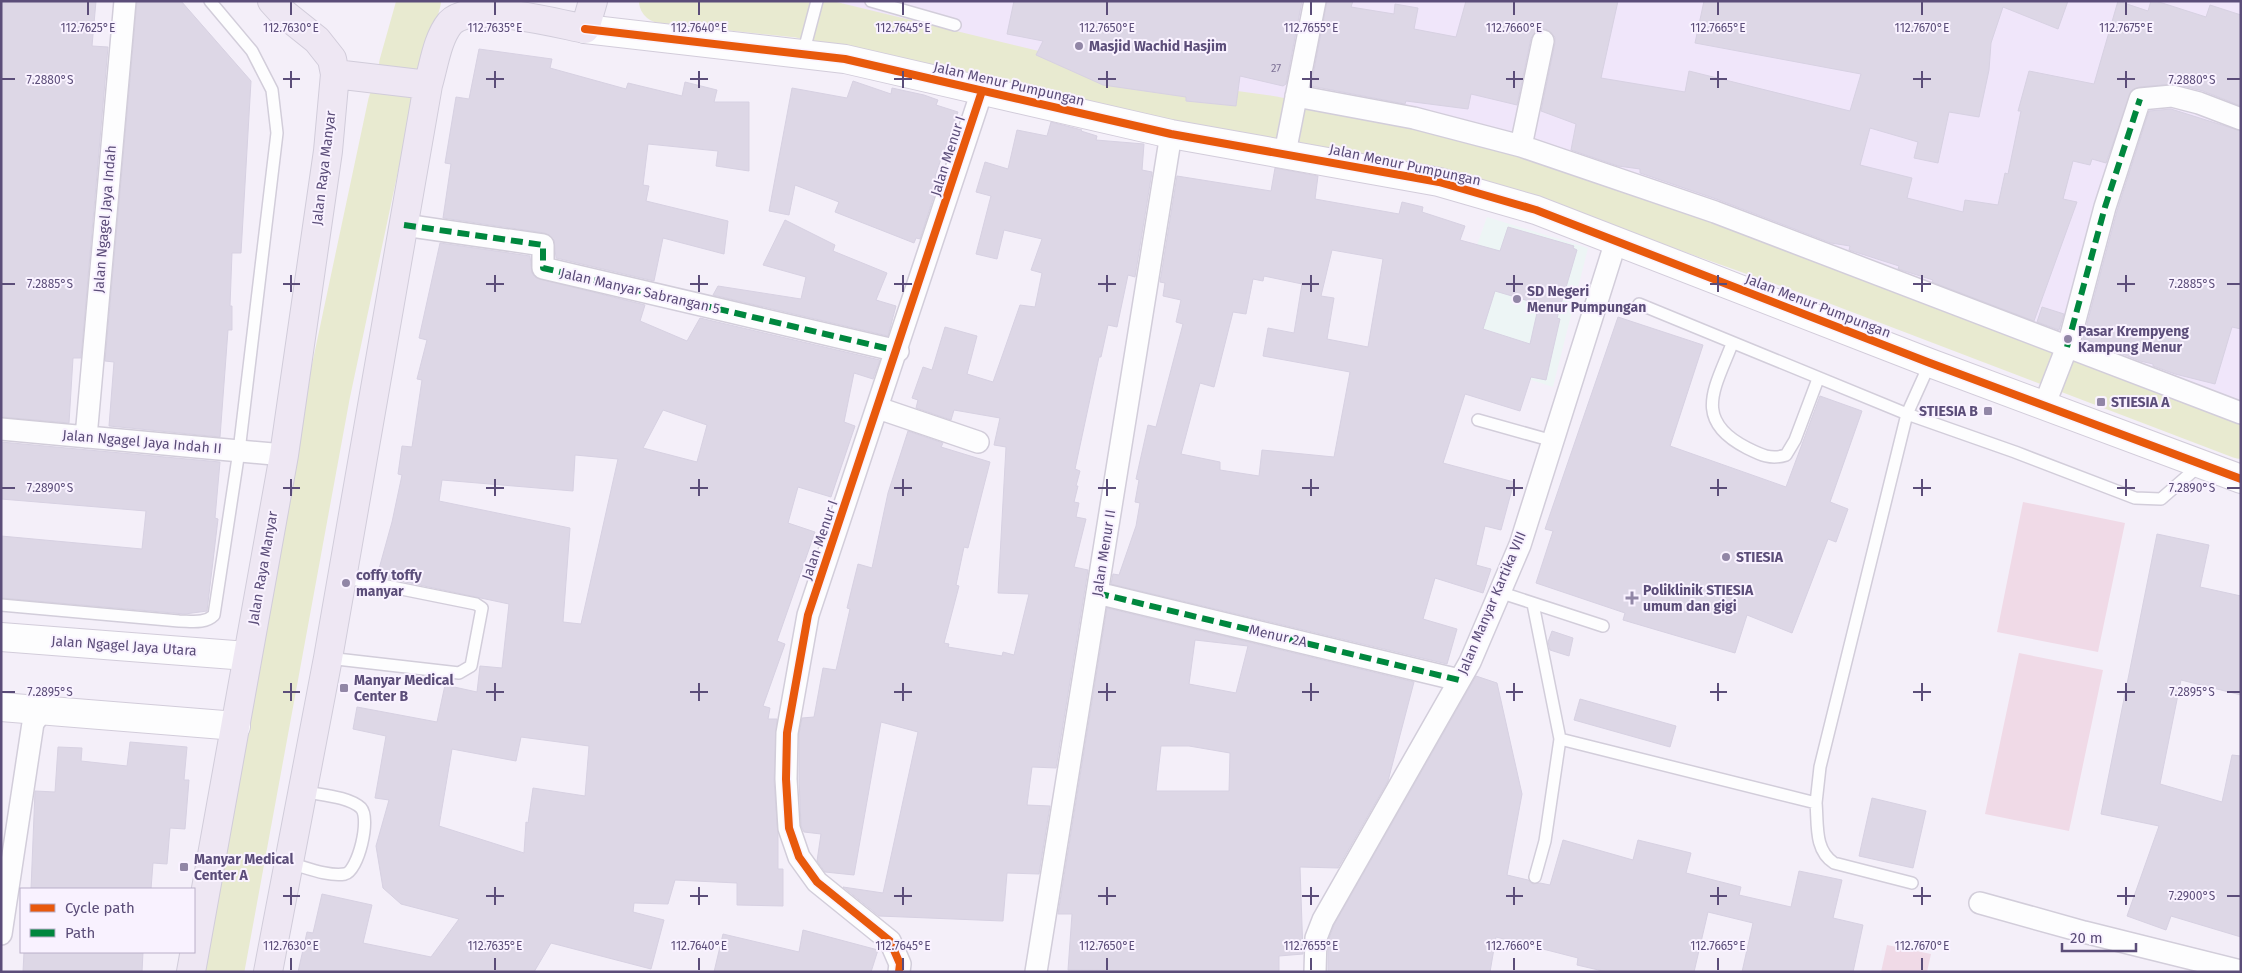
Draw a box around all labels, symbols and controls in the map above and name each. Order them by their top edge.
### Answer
text: 112.7625°E [61,21,115,35]
text: 112.7630°E [263,21,319,35]
text: 112.7635°E [468,21,522,35]
text: 112.7640°E [671,21,727,35]
text: 112.7645°E [875,21,931,35]
text: 112.7650°E [1079,21,1135,35]
text: 112.7655°E [1284,21,1338,35]
text: 112.7660°E [1486,21,1542,35]
text: 112.7665°E [1690,21,1746,35]
text: 112.7670°E [1895,21,1949,35]
text: 112.7675°E [2099,21,2153,35]
place label: Masjid Wachid Hasjim [1089,38,1227,55]
marker: Masjid Wachid Hasjim [1073,40,1085,52]
street label: Jalan Menur Pumpungan [932,58,1086,110]
house number: 27 [1271,62,1281,75]
text: 7.2880°S [27,73,74,87]
text: 7.2880°S [2169,73,2216,87]
street label: Jalan Raya Manyar [309,109,340,226]
street label: Jalan Menur I [927,114,969,198]
street label: Jalan Menur Pumpungan [1328,141,1482,189]
street label: Jalan Ngagel Jaya Indah [90,145,120,293]
street label: Jalan Manyar Sabrangan 5 [559,264,721,318]
street label: Jalan Menur Pumpungan [1743,270,1893,342]
text: 7.2885°S [27,277,73,291]
text: 7.2885°S [2169,277,2215,291]
place label: SD Negeri Menur Pumpungan [1527,283,1646,316]
marker: SD Negeri Menur Pumpungan [1511,293,1523,305]
place label: Pasar Krempyeng Kampung Menur [2078,323,2189,356]
marker: Pasar Krempyeng Kampung Menur [2062,333,2074,345]
place label: STIESIA A [2111,394,2170,411]
marker: STIESIA A [2095,396,2107,408]
place label: STIESIA B [1919,403,1978,420]
marker: STIESIA B [1982,405,1994,417]
street label: Jalan Ngagel Jaya Indah II [62,427,222,457]
text: 7.2890°S [27,481,74,495]
text: 7.2890°S [2169,481,2216,495]
street label: Jalan Menur I [798,498,842,582]
street label: Jalan Menur II [1089,508,1119,598]
street label: Jalan Raya Manyar [245,509,281,626]
street label: Jalan Manyar Kartika VIII [1454,529,1530,677]
place label: STIESIA [1736,549,1784,566]
marker: STIESIA [1720,551,1732,563]
place label: coffy toffy manyar [356,567,422,600]
marker: coffy toffy manyar [340,577,352,589]
place label: Poliklinik STIESIA umum dan gigi [1643,582,1754,615]
marker: Poliklinik STIESIA umum dan gigi [1625,591,1639,605]
street label: Menur 2A [1247,621,1309,651]
street label: Jalan Ngagel Jaya Utara [51,632,197,660]
place label: Manyar Medical Center B [354,672,454,705]
marker: Manyar Medical Center B [338,682,350,694]
text: 7.2895°S [27,685,73,699]
text: 7.2895°S [2169,685,2215,699]
place label: Manyar Medical Center A [194,851,294,884]
marker: Manyar Medical Center A [178,861,190,873]
legend [20,888,195,953]
text: 7.2900°S [2169,889,2216,903]
text: Cycle path [65,899,135,917]
scale bar [2062,920,2136,952]
text: Path [65,924,95,942]
text: 20 m [2070,929,2103,947]
text: 112.7630°E [263,939,319,953]
text: 112.7635°E [468,939,522,953]
text: 112.7640°E [671,939,727,953]
text: 112.7645°E [875,939,931,953]
text: 112.7650°E [1079,939,1135,953]
text: 112.7655°E [1284,939,1338,953]
text: 112.7660°E [1486,939,1542,953]
text: 112.7665°E [1690,939,1746,953]
text: 112.7670°E [1895,939,1949,953]

